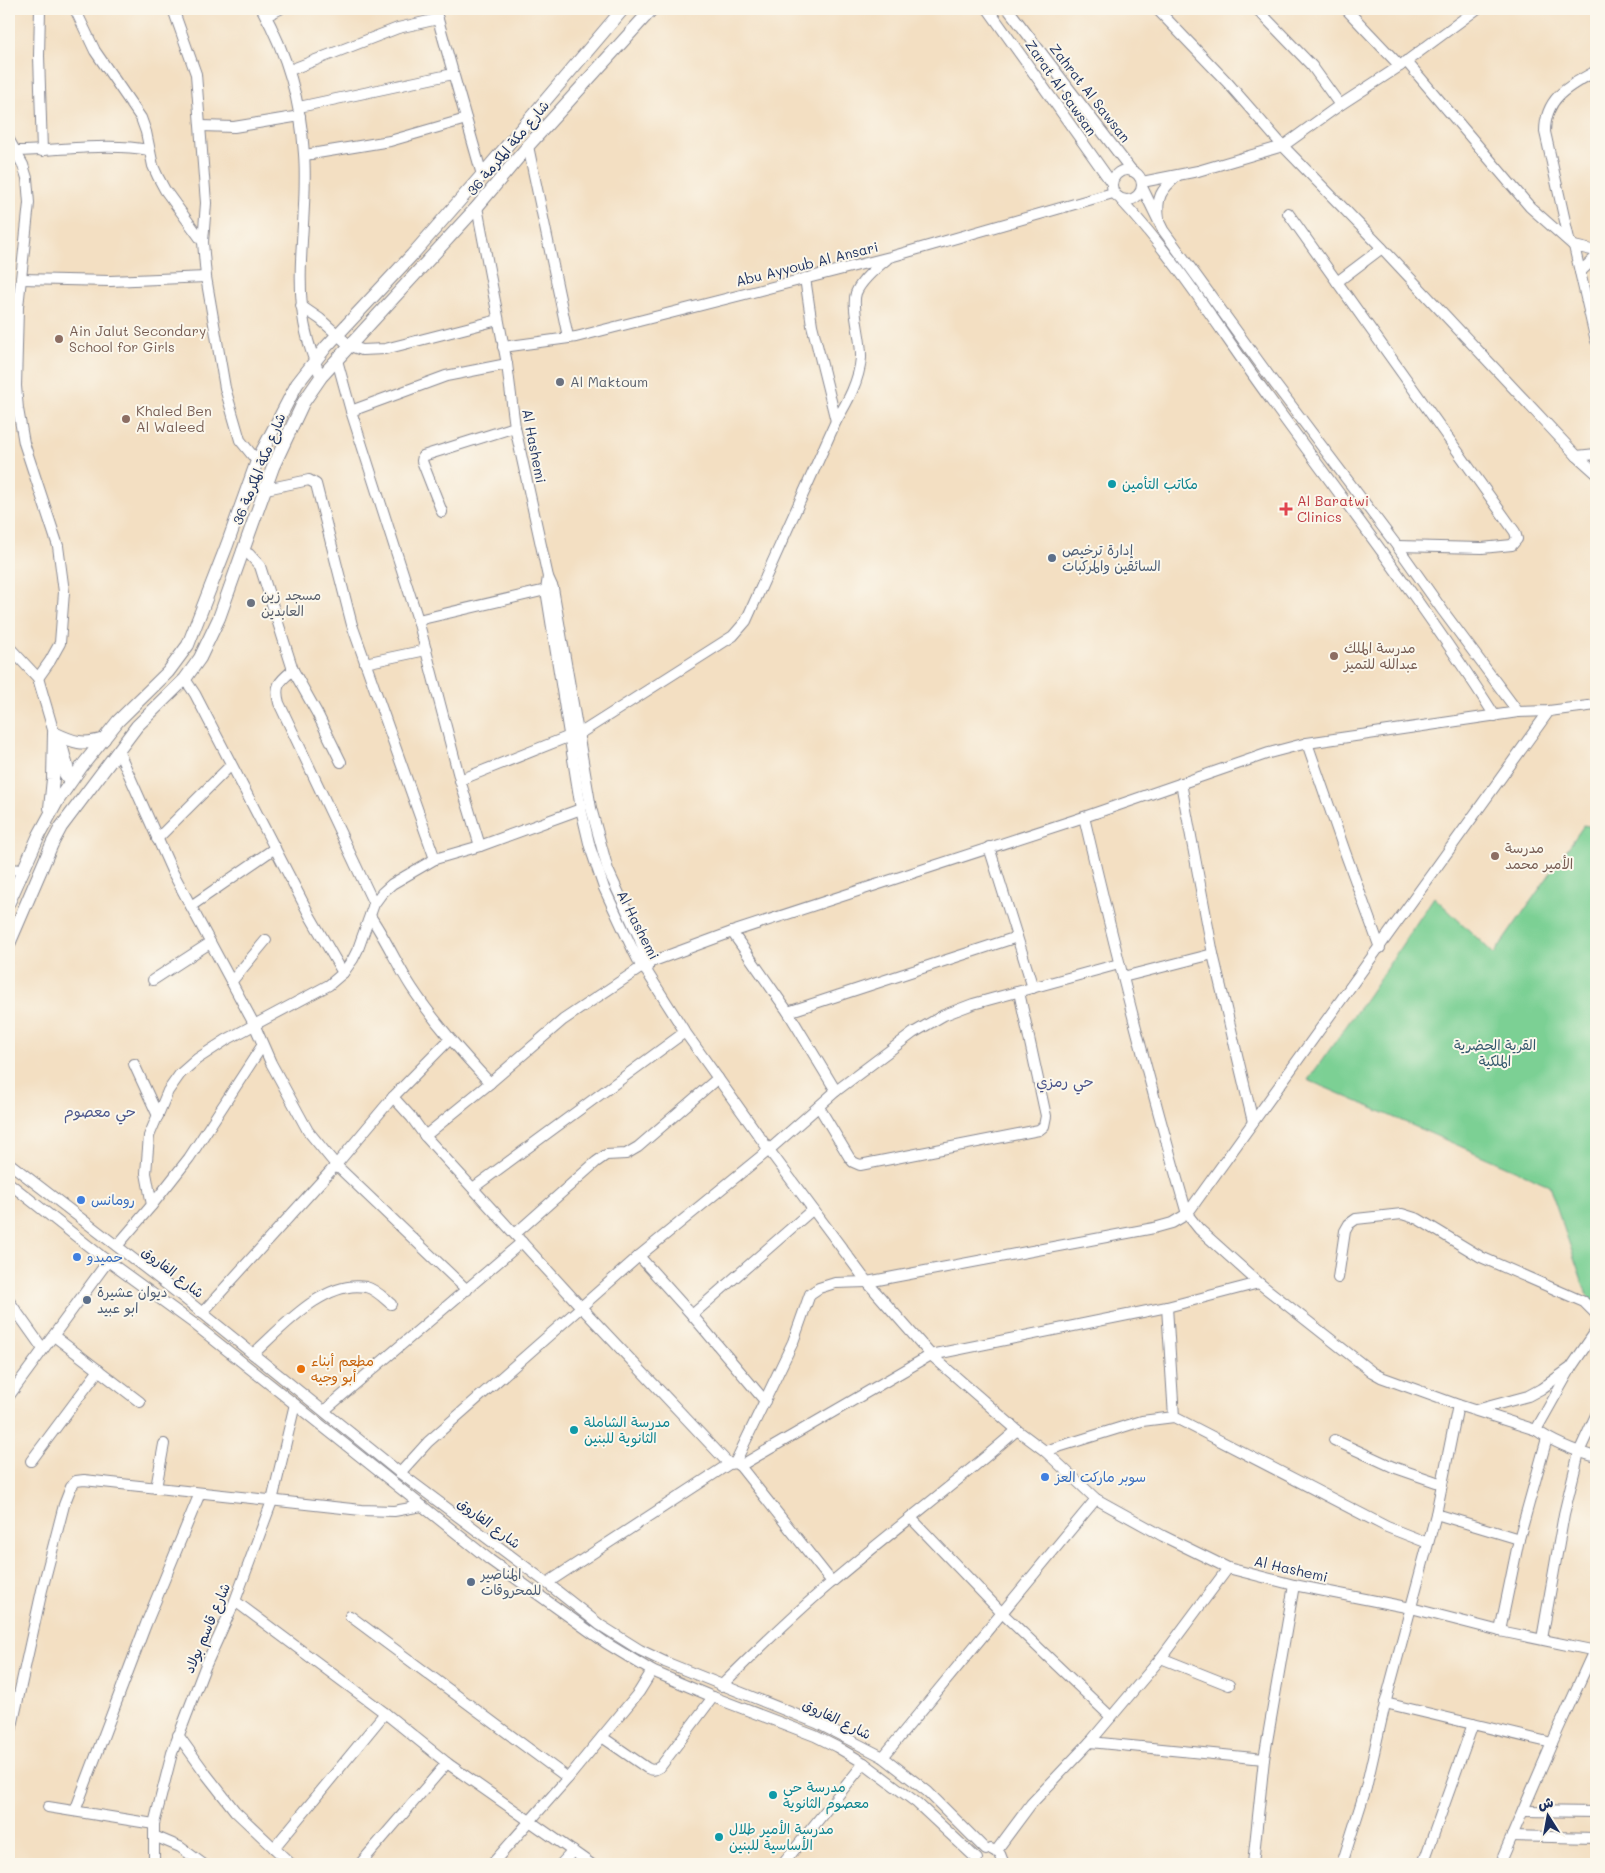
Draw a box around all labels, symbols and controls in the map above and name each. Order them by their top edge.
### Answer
street label: Zarat Al Sawsan [1021,36,1102,139]
street label: Zahrat Al Sawsan [1046,39,1135,146]
street label: شارع مكة المكرمة 36 [462,96,554,200]
street label: Abu Ayyoub Al Ansari [734,237,880,290]
place label: Ain Jalut Secondary School for Girls [69,321,206,356]
marker: Ain Jalut Secondary School for Girls [53,333,65,345]
place label: Al Maktoum [570,372,648,391]
marker: Al Maktoum [554,376,566,388]
place label: Khaled Ben Al Waleed [136,401,212,436]
street label: Al Hashemi [518,407,551,485]
street label: شارع مكة المكرمة 36 [227,410,291,528]
marker: Khaled Ben Al Waleed [120,413,132,425]
place label: مكاتب التأمين [1122,474,1198,493]
marker: مكاتب التأمين [1106,478,1118,490]
place label: Al Baratwi Clinics [1297,491,1369,526]
marker: Al Baratwi Clinics [1279,502,1293,516]
place label: إدارة ترخيص السائقين والمركبات [1062,540,1161,575]
marker: إدارة ترخيص السائقين والمركبات [1046,552,1058,564]
place label: مسجد زين العابدين [261,585,321,620]
marker: مسجد زين العابدين [245,597,257,609]
place label: مدرسة الملك عبدالله للتميز [1343,638,1418,673]
marker: مدرسة الملك عبدالله للتميز [1328,650,1340,662]
place label: مدرسة الأمير محمد [1505,838,1573,873]
marker: مدرسة الأمير محمد [1489,850,1501,862]
street label: Al Hashemi [613,887,664,963]
park label: القرية الحضرية الملكية [1454,1035,1536,1070]
district label: حي رمزي [1036,1071,1094,1095]
district label: حي معصوم [64,1101,136,1125]
place label: رومانس [91,1190,135,1209]
marker: رومانس [75,1194,87,1206]
street label: شارع الفاروق [138,1241,208,1303]
place label: حميدو [86,1247,123,1266]
marker: حميدو [71,1251,83,1263]
place label: ديوان عشيرة ابو عبيد [97,1282,167,1317]
marker: ديوان عشيرة ابو عبيد [81,1294,93,1306]
place label: مطعم أبناء أبو وجيه [311,1351,374,1386]
marker: مطعم أبناء أبو وجيه [295,1363,307,1375]
place label: مدرسة الشاملة الثانوية للبنين [584,1412,670,1448]
marker: مدرسة الشاملة الثانوية للبنين [568,1424,580,1436]
place label: سوبر ماركت العز [1054,1467,1146,1486]
marker: سوبر ماركت العز [1039,1471,1051,1483]
street label: شارع الفاروق [453,1493,525,1553]
street label: Al Hashemi [1252,1551,1330,1586]
place label: المناصير للمحروقات [480,1564,542,1600]
marker: المناصير للمحروقات [465,1576,477,1588]
street label: شارع قاسم بولاد [179,1580,236,1677]
street label: شارع الفاروق [799,1694,875,1744]
place label: مدرسة حي معصوم الثانوية [783,1777,869,1815]
marker: مدرسة حي معصوم الثانوية [767,1789,779,1801]
north arrow [1522,1790,1572,1840]
text: ش [1536,1792,1555,1814]
place label: مدرسة الأمير طلال الأساسية للبنين [729,1819,834,1854]
marker: مدرسة الأمير طلال الأساسية للبنين [713,1831,725,1843]

